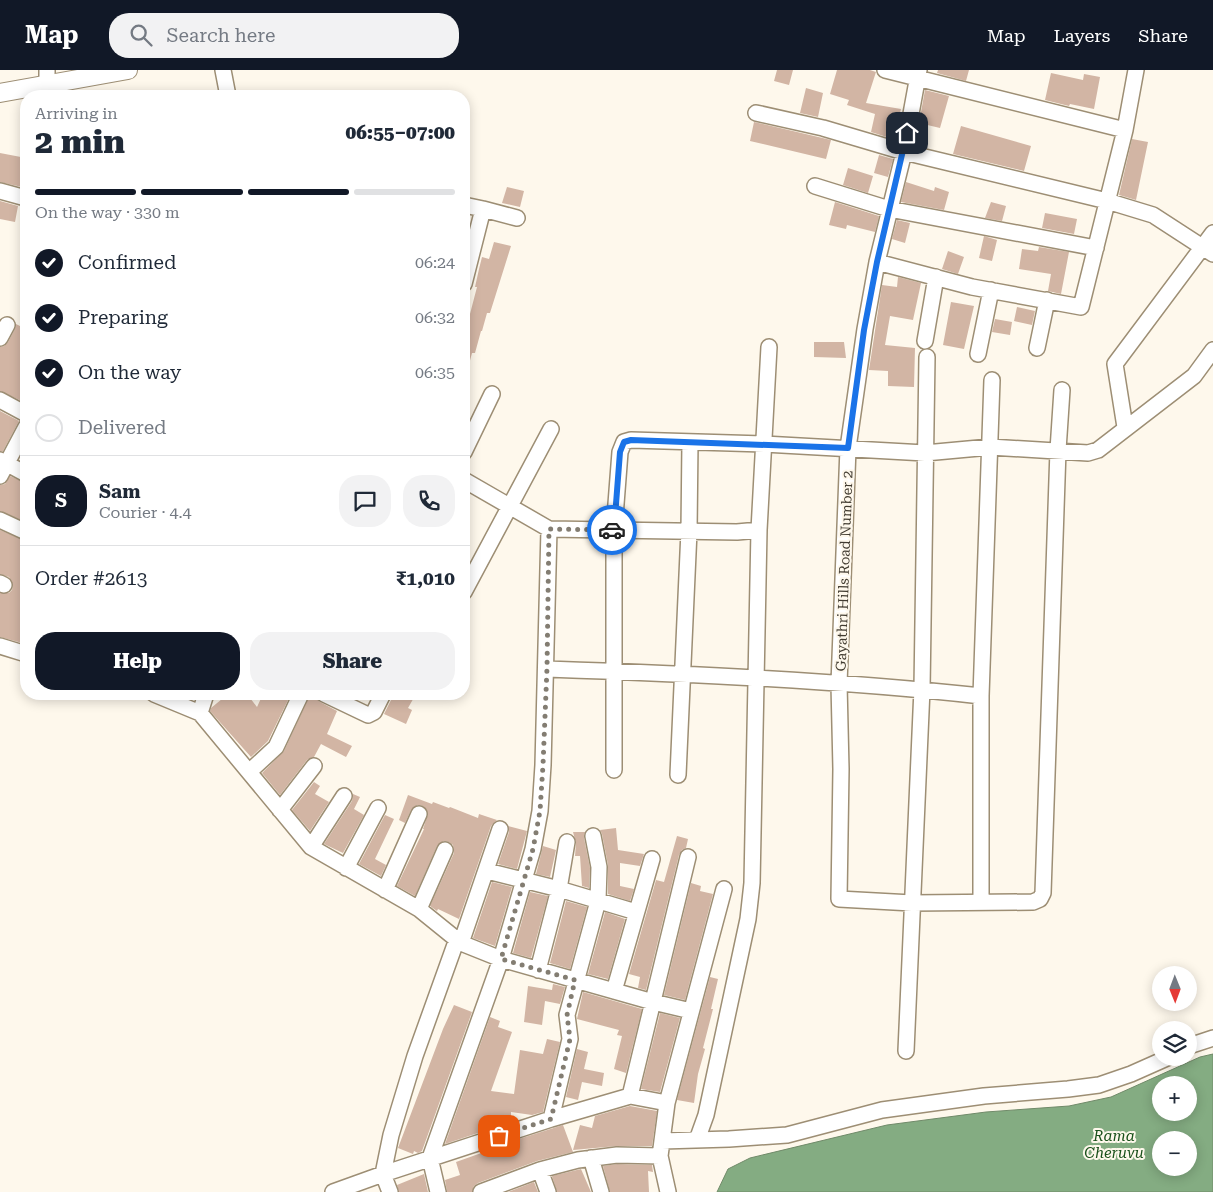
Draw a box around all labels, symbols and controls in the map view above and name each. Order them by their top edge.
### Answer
search box [109,13,459,58]
text: Map [25,21,79,49]
icon: search [127,21,155,49]
text: Search here [167,24,275,47]
text: Map [987,25,1026,46]
text: Layers [1054,25,1110,46]
text: Share [1138,25,1188,46]
text: Arriving in [35,104,118,123]
pin [886,112,928,154]
icon: home [893,119,921,147]
text: 06:55–07:00 [346,121,455,144]
text: 2 min [35,123,125,161]
text: On the way · 330 m [35,203,180,222]
icon: check [35,249,63,277]
text: Confirmed [78,251,176,274]
text: 06:24 [415,253,455,272]
icon: check [35,304,63,332]
text: Preparing [78,306,168,329]
text: 06:32 [415,308,455,327]
icon: check [35,359,63,387]
text: On the way [78,361,181,384]
text: 06:35 [415,363,455,382]
text: Delivered [78,416,166,439]
street label: Gayathri Hills Road Number 2 [832,470,856,672]
button: chat [339,475,391,527]
button: phone [403,475,455,527]
text: Sam [99,480,141,503]
text: S [55,489,67,512]
text: Courier · 4.4 [99,503,192,522]
courier [587,505,637,555]
icon: car [598,516,626,544]
text: Order #2613 [35,567,147,590]
text: ₹1,010 [396,567,455,590]
button: Help [35,632,240,690]
button: Share [250,632,455,690]
north arrow [1152,966,1198,1011]
map controls [1152,966,1197,1176]
button: layers [1152,1021,1197,1066]
button: + [1152,1076,1197,1121]
pin [478,1115,520,1157]
icon: bag [485,1122,513,1150]
water label: Rama Cheruvu [1084,1127,1144,1162]
button: − [1152,1131,1197,1176]

